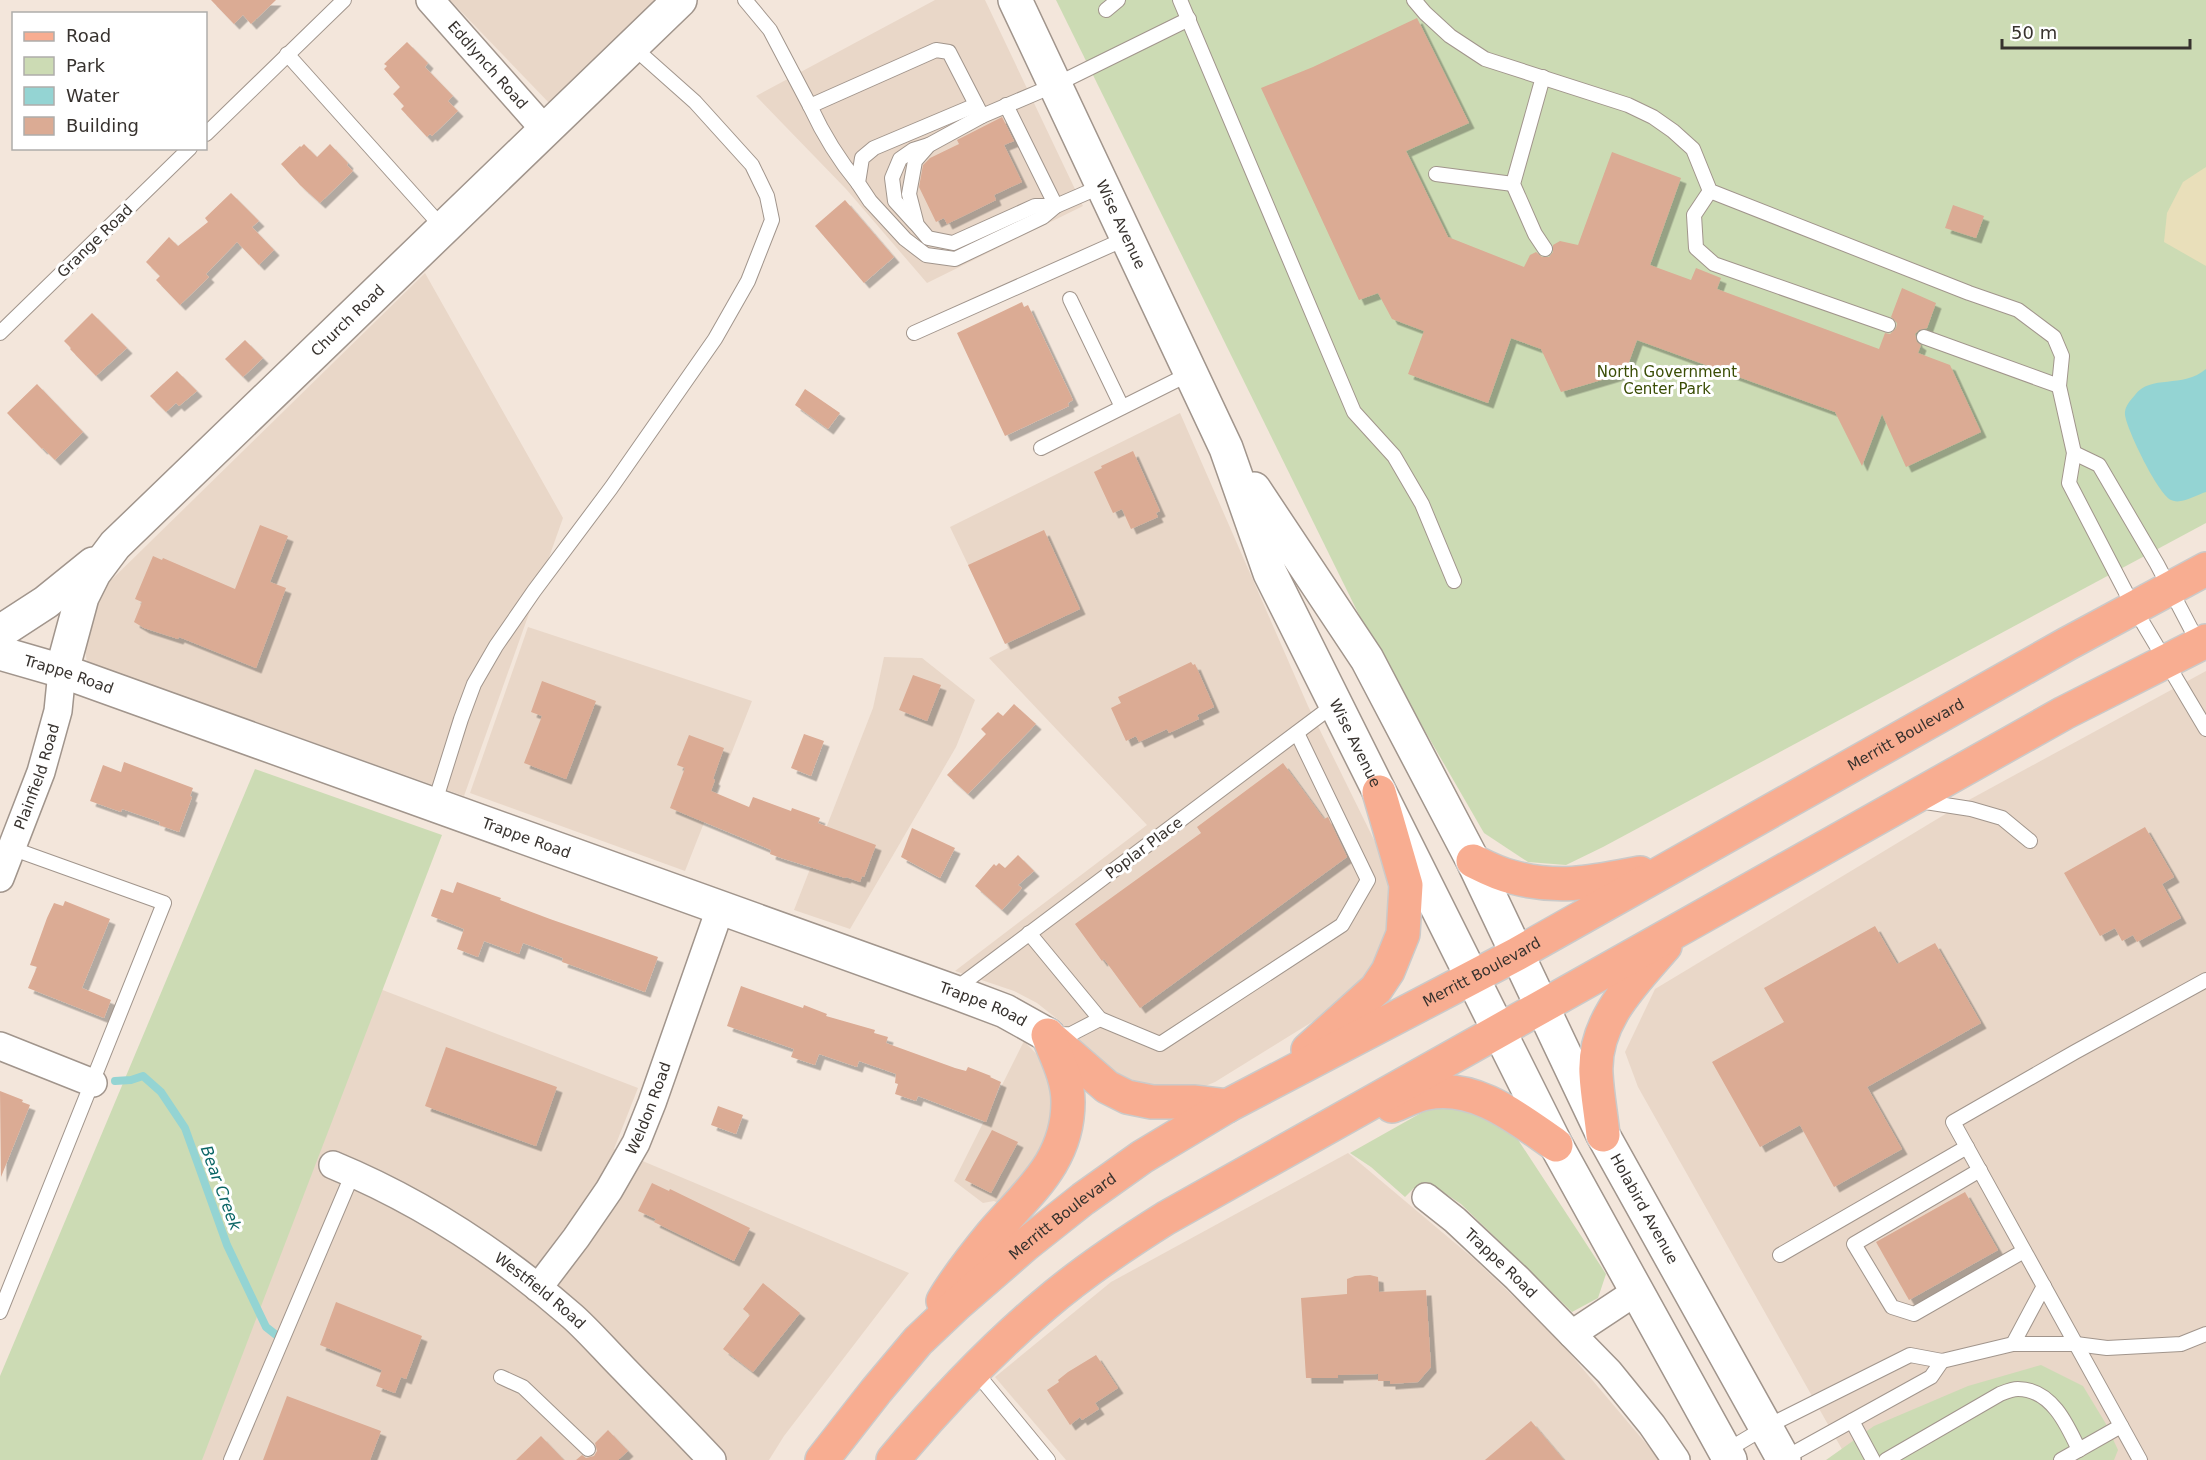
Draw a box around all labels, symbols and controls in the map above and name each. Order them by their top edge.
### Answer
legend [12,12,207,150]
scale bar [2002,12,2190,50]
street label: Eddlynch Road [444,18,531,113]
text: 50 m [2011,22,2057,43]
text: Road [66,25,111,46]
text: Park [66,55,105,76]
text: Water [66,85,120,106]
text: Building [66,115,139,136]
street label: Wise Avenue [1092,177,1149,272]
street label: Grange Road [54,201,136,281]
street label: Church Road [307,281,388,360]
park label: North Government Center Park [1597,363,1737,398]
street label: Trappe Road [21,651,116,698]
street label: Merritt Boulevard [1844,695,1967,775]
street label: Wise Avenue [1326,696,1385,790]
street label: Plainfield Road [11,722,63,832]
street label: Trappe Road [479,813,573,862]
street label: Poplar Place [1102,813,1186,883]
street label: Merritt Boulevard [1420,934,1544,1011]
street label: Trappe Road [936,978,1030,1030]
street label: Weldon Road [622,1060,675,1158]
water label: Bear Creek [197,1143,245,1234]
street label: Holabird Avenue [1606,1150,1682,1267]
street label: Merritt Boulevard [1005,1169,1120,1264]
street label: Trappe Road [1460,1224,1541,1302]
street label: Westfield Road [491,1249,589,1333]

